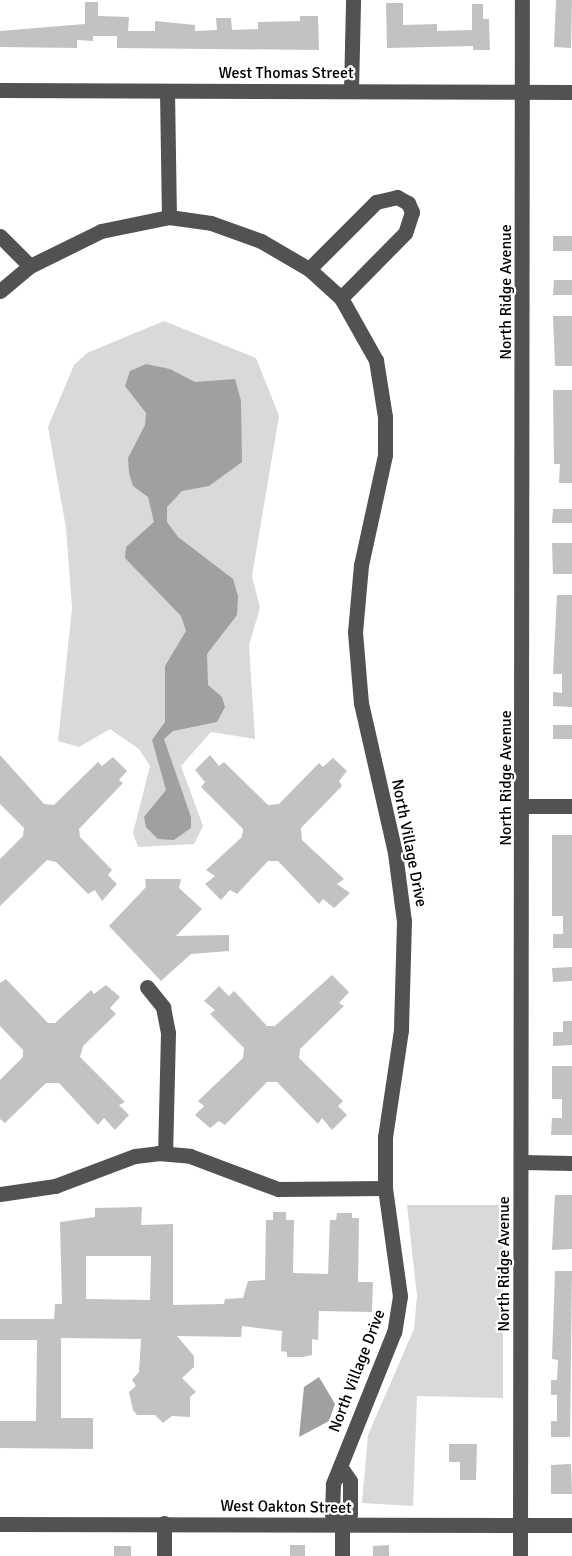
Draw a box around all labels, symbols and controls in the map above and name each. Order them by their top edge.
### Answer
street label: West Thomas Street [218,63,354,83]
street label: North Ridge Avenue [496,224,516,360]
street label: North Ridge Avenue [496,710,516,846]
street label: North Village Drive [387,777,431,909]
street label: North Ridge Avenue [494,1196,514,1332]
street label: North Village Drive [325,1307,389,1435]
street label: West Oakton Street [220,1496,352,1518]

